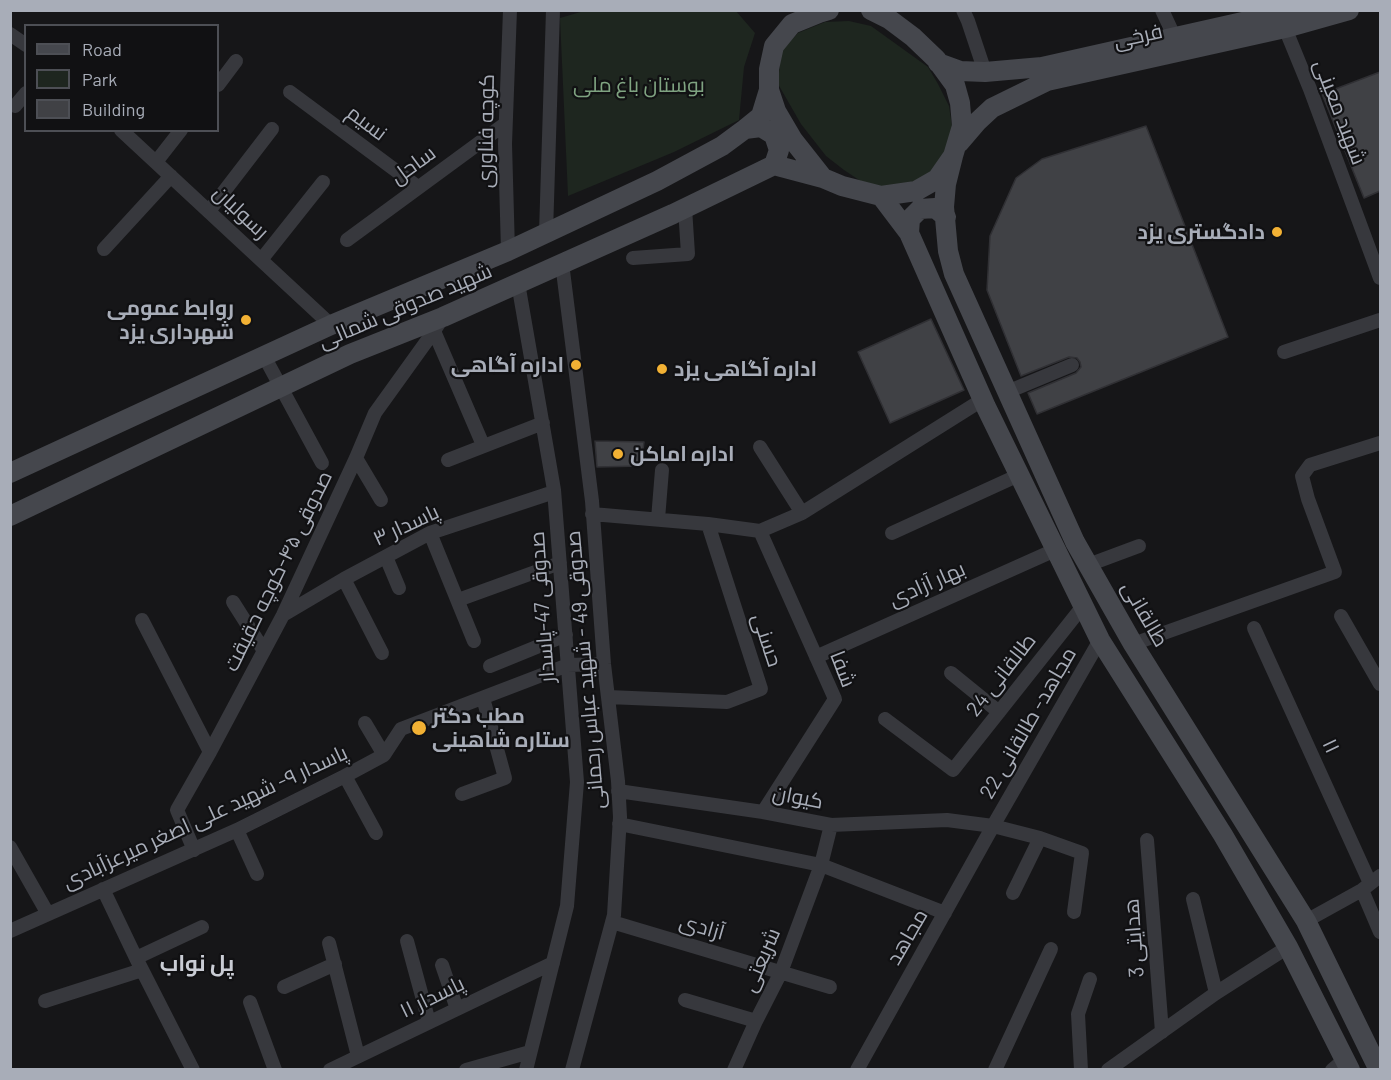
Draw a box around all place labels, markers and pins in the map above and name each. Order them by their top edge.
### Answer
place label: دادگستری یزد [1137,219,1265,245]
marker: دادگستری یزد [1270,225,1284,239]
place label: روابط عمومی شهرداری یزد [107,295,234,345]
marker: روابط عمومی شهرداری یزد [239,313,253,327]
place label: اداره آگاهی [451,352,564,378]
place label: اداره آگاهی یزد [674,356,817,382]
marker: اداره آگاهی [569,358,583,372]
marker: اداره آگاهی یزد [655,362,669,376]
place label: اداره اماکن [630,441,735,467]
marker: اداره اماکن [611,447,625,461]
place label: مطب دکتر ستاره شاهینی [432,703,570,753]
marker: مطب دکتر ستاره شاهینی [410,719,428,737]

